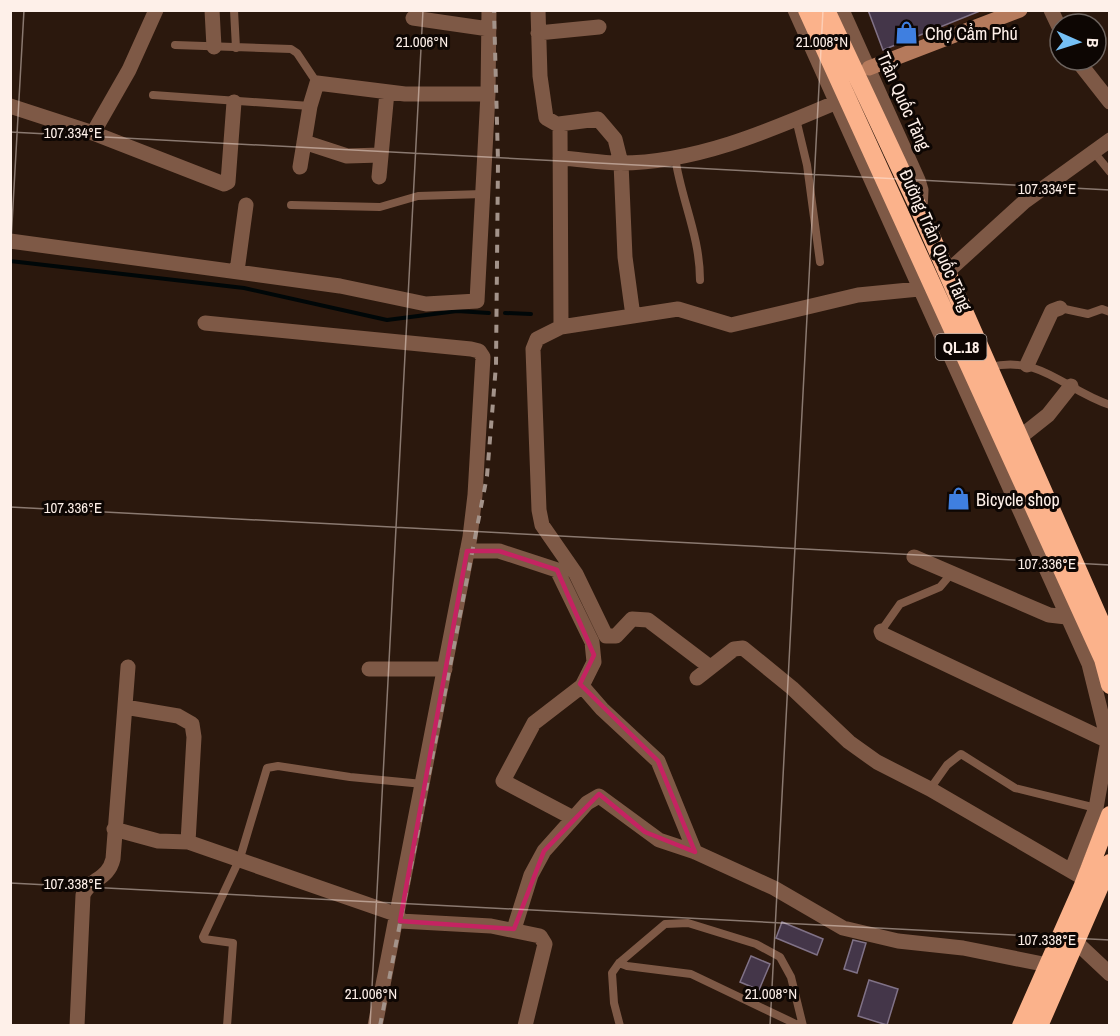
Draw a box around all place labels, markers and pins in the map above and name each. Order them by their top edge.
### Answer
shop icon: Chợ Cẩm Phú [894,20,920,46]
place label: Chợ Cẩm Phú [925,21,1018,46]
shop icon: Bicycle shop [945,486,971,512]
place label: Bicycle shop [976,487,1060,512]

